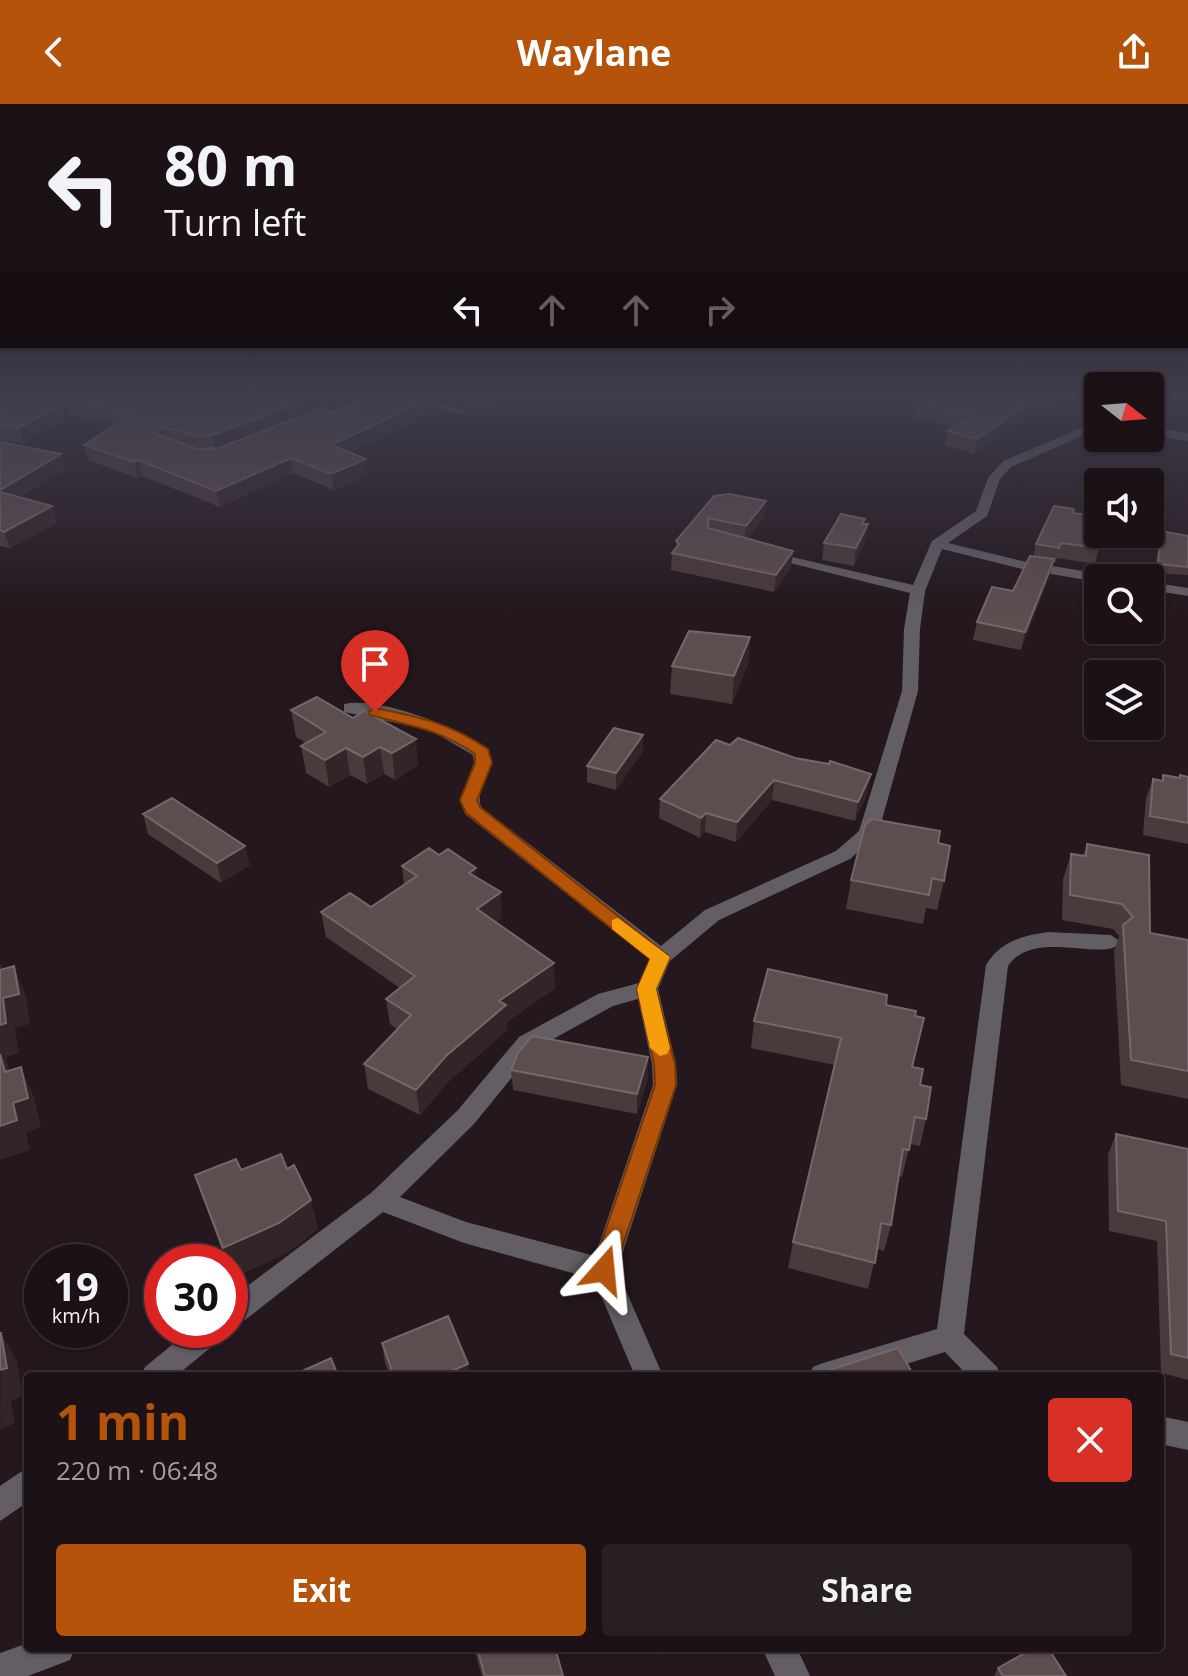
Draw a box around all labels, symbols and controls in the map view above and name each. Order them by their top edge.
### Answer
text: Waylane [517,28,671,77]
icon: back [32,30,76,74]
icon: share [1112,30,1156,74]
text: 80 m [164,126,298,202]
icon: left [32,136,136,240]
text: Turn left [164,198,306,247]
icon: left [446,288,490,332]
icon: ahead [530,288,574,332]
icon: ahead [614,288,658,332]
icon: right [698,288,742,332]
north arrow [1084,372,1164,452]
map controls [1084,372,1164,740]
button: sound [1084,468,1164,548]
button: search [1084,564,1164,644]
pin [341,630,409,712]
icon: arrive [353,642,397,686]
button: layers [1084,660,1164,740]
position arrow [562,1228,646,1312]
speed limit sign: 30 [144,1244,248,1348]
text: 19 [53,1258,99,1313]
text: km/h [52,1302,100,1329]
text: 1 min [56,1389,189,1454]
button: close [1048,1398,1132,1482]
text: 220 m · 06:48 [56,1452,218,1488]
button: Exit [56,1544,586,1636]
button: Share [602,1544,1132,1636]

